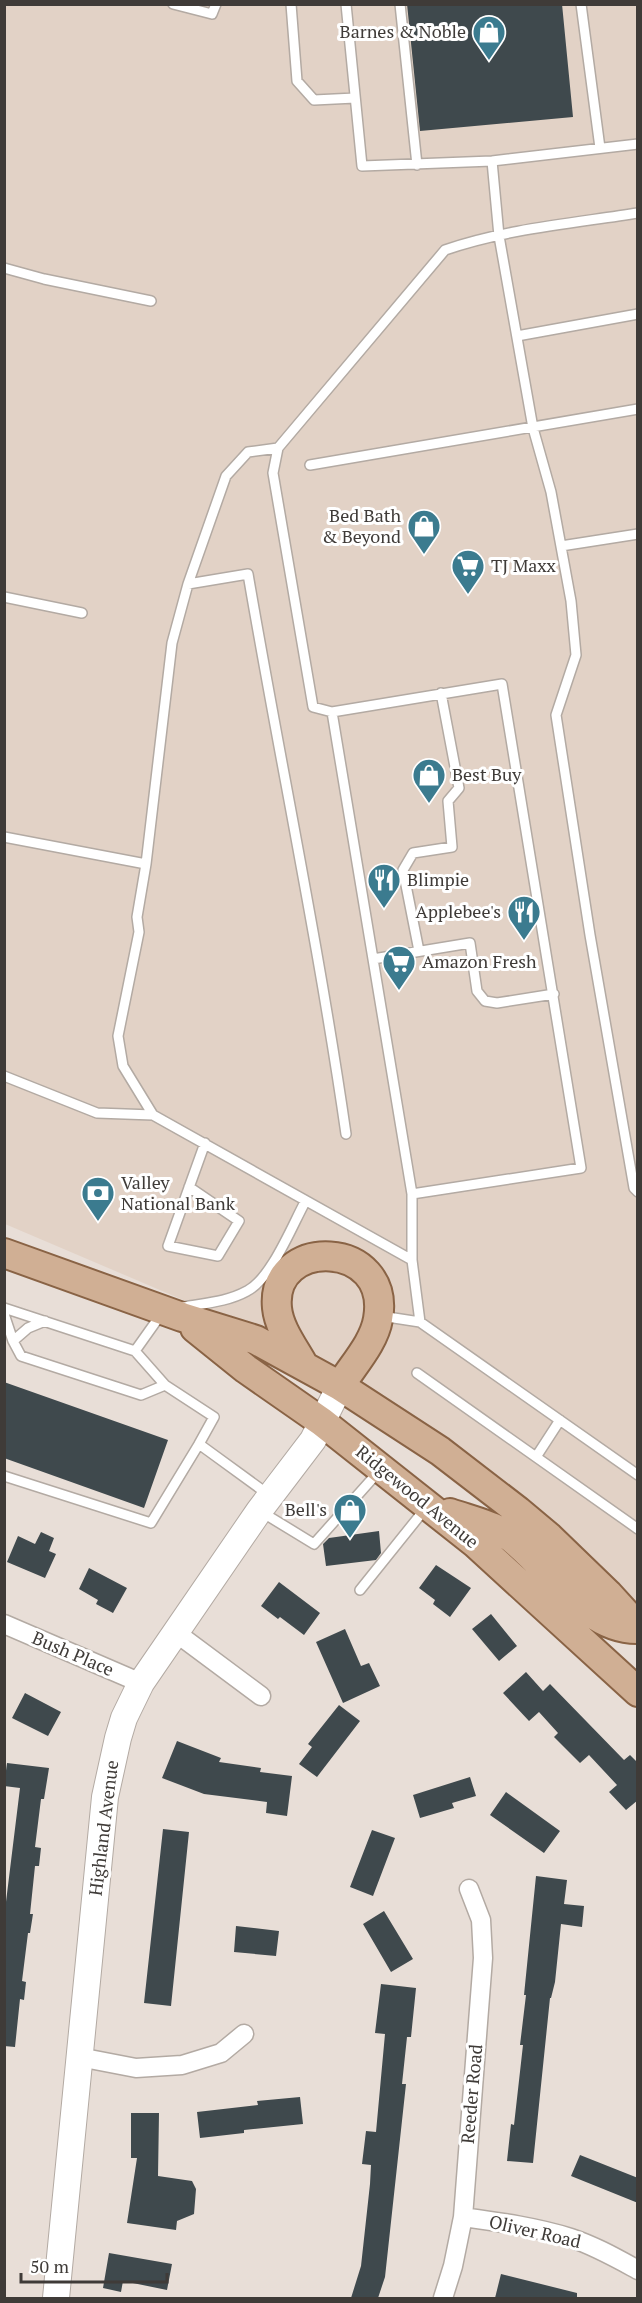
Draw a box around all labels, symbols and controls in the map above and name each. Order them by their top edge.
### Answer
shop icon: Barnes & Noble [471,14,507,61]
place label: Barnes & Noble [340,19,466,43]
place label: Bed Bath & Beyond [322,503,401,548]
shop icon: Bed Bath & Beyond [406,508,442,555]
supermarket icon: TJ Maxx [450,548,486,595]
place label: TJ Maxx [491,553,557,577]
shop icon: Best Buy [411,757,447,804]
place label: Best Buy [452,762,522,786]
restaurant icon: Blimpie [366,862,402,909]
place label: Blimpie [407,867,469,891]
restaurant icon: Applebee's [506,894,542,941]
place label: Applebee's [415,899,501,923]
supermarket icon: Amazon Fresh [381,944,417,991]
place label: Amazon Fresh [422,949,537,973]
place label: Valley National Bank [121,1170,236,1215]
bank icon: Valley National Bank [80,1175,116,1222]
street label: Ridgewood Avenue [351,1439,484,1553]
shop icon: Bell's [332,1492,368,1539]
place label: Bell's [285,1497,327,1521]
street label: Bush Place [29,1625,118,1681]
street label: Highland Avenue [83,1759,123,1897]
street label: Reeder Road [455,2043,487,2145]
street label: Oliver Road [487,2209,583,2253]
scale bar [21,2246,166,2284]
text: 50 m [30,2254,70,2278]

